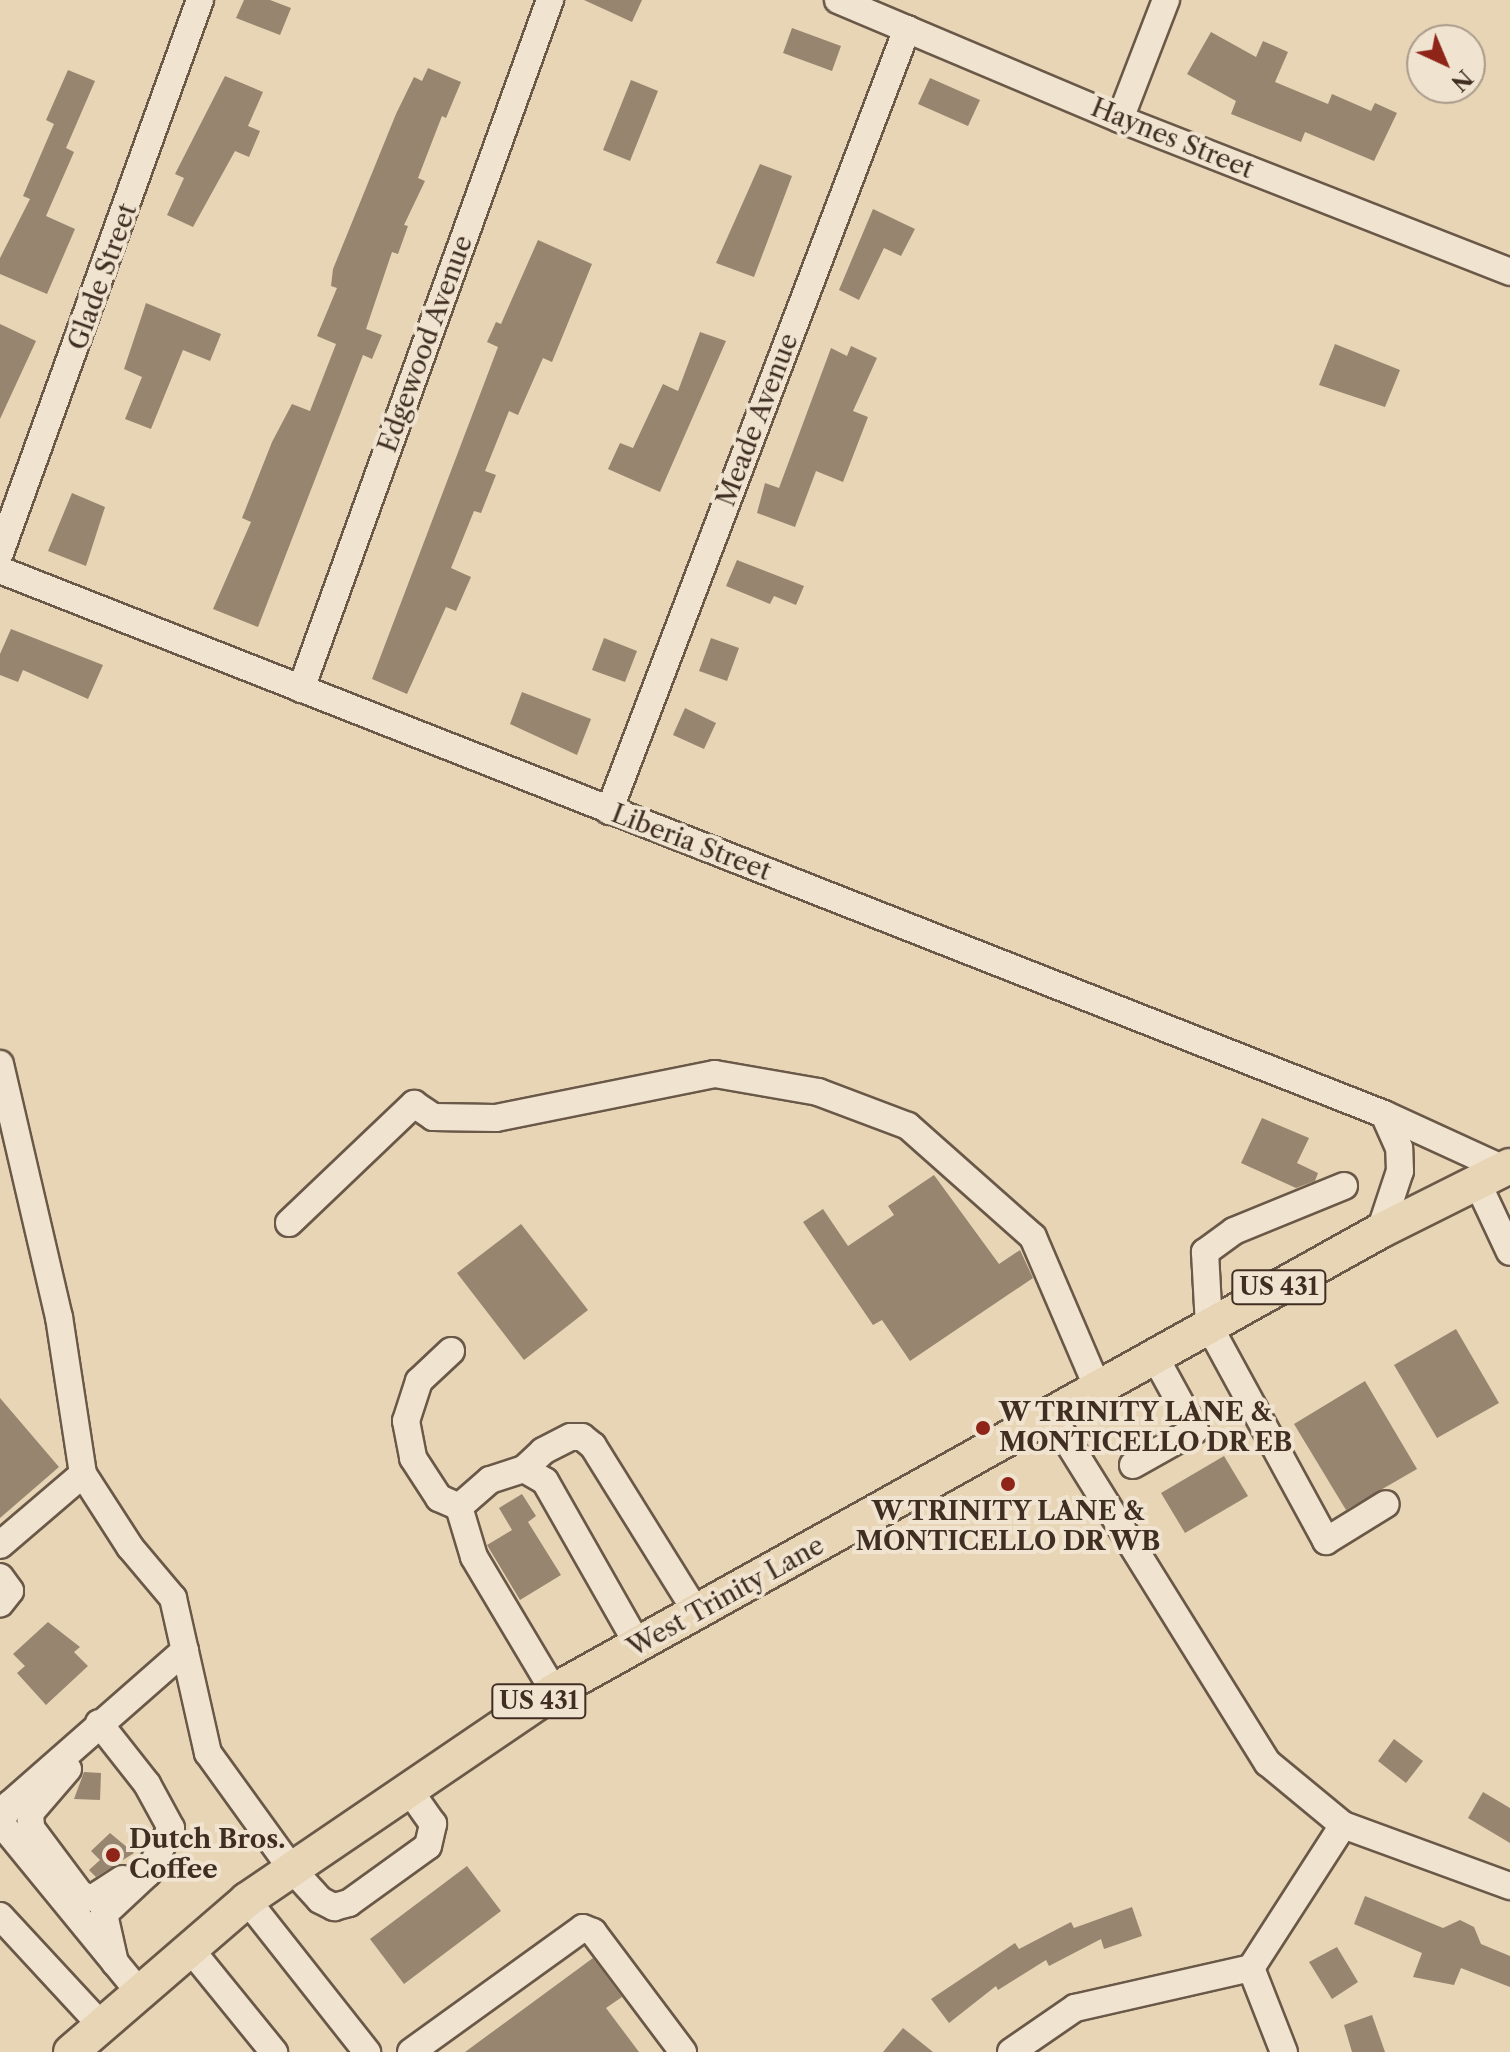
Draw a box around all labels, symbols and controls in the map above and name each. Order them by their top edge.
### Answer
north arrow [1406,24,1486,104]
text: N [1445,64,1478,97]
street label: Haynes Street [1086,92,1258,186]
street label: Glade Street [62,200,144,354]
street label: Edgewood Avenue [372,231,480,457]
street label: Meade Avenue [711,329,805,511]
street label: Liberia Street [607,798,775,888]
road number: US 431 [1231,1267,1327,1307]
place label: W TRINITY LANE & MONTICELLO DR EB [999,1397,1293,1458]
marker: W TRINITY LANE & MONTICELLO DR EB [974,1419,992,1437]
marker: W TRINITY LANE & MONTICELLO DR WB [999,1475,1017,1493]
place label: W TRINITY LANE & MONTICELLO DR WB [855,1496,1161,1558]
street label: West Trinity Lane [622,1530,830,1664]
road number: US 431 [491,1681,587,1721]
place label: Dutch Bros. Coffee [129,1824,285,1886]
marker: Dutch Bros. Coffee [104,1846,122,1864]

